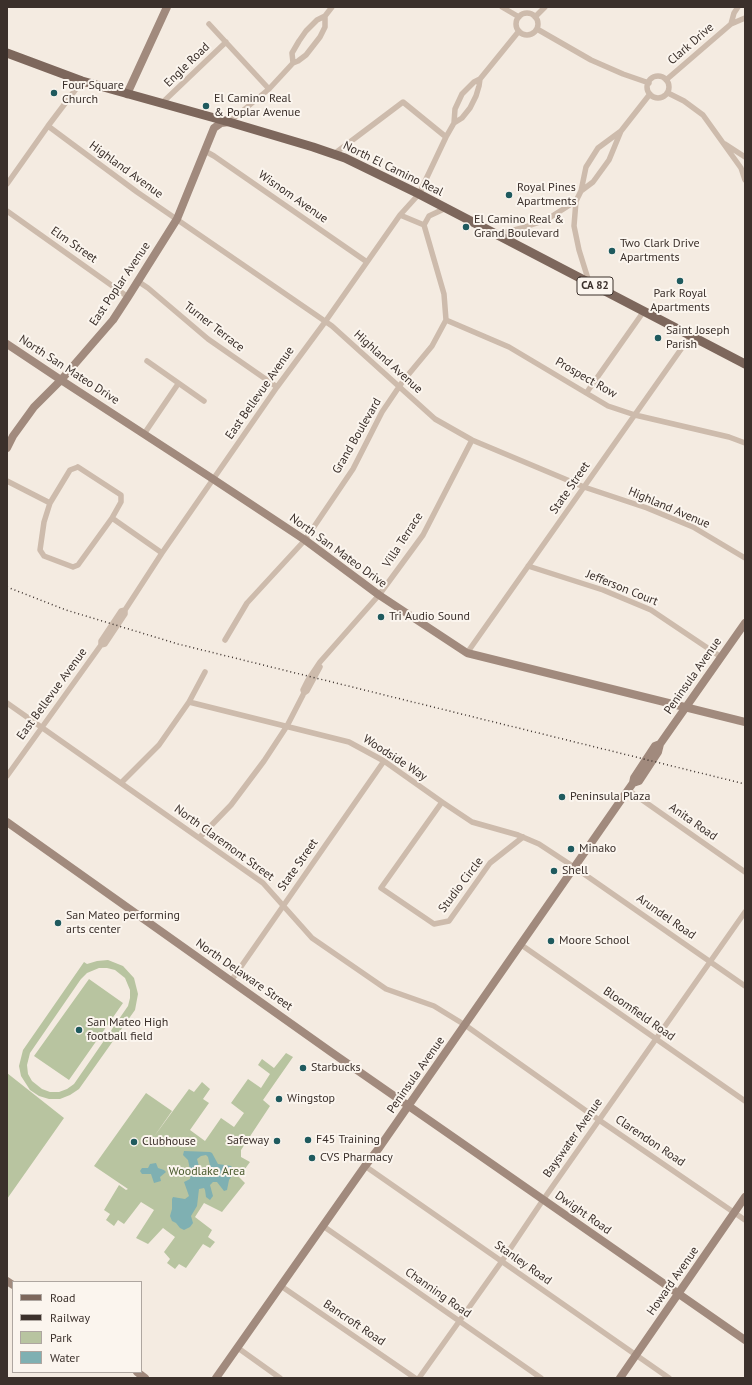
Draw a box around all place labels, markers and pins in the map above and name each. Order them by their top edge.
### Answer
place label: Four Square Church [62,79,124,107]
marker: Four Square Church [49,88,59,98]
place label: El Camino Real & Poplar Avenue [214,92,300,120]
marker: El Camino Real & Poplar Avenue [201,101,211,111]
place label: Royal Pines Apartments [517,181,576,209]
marker: Royal Pines Apartments [504,190,514,200]
place label: El Camino Real & Grand Boulevard [474,213,564,241]
marker: El Camino Real & Grand Boulevard [461,222,471,232]
place label: Two Clark Drive Apartments [620,237,700,265]
marker: Two Clark Drive Apartments [607,246,617,256]
marker: Park Royal Apartments [675,276,685,286]
place label: Park Royal Apartments [650,287,710,315]
place label: Saint Joseph Parish [666,324,730,352]
marker: Saint Joseph Parish [653,333,663,343]
place label: Tri Audio Sound [389,610,470,624]
marker: Tri Audio Sound [376,612,386,622]
place label: Peninsula Plaza [570,790,650,804]
marker: Peninsula Plaza [557,792,567,802]
place label: Minako [579,842,616,856]
marker: Minako [566,844,576,854]
place label: Shell [562,864,588,878]
marker: Shell [549,866,559,876]
place label: San Mateo performing arts center [66,909,180,937]
marker: San Mateo performing arts center [53,918,63,928]
place label: Moore School [559,934,629,948]
marker: Moore School [546,936,556,946]
place label: San Mateo High football field [87,1016,168,1044]
marker: San Mateo High football field [74,1025,84,1035]
place label: Starbucks [311,1061,361,1075]
marker: Starbucks [298,1063,308,1073]
place label: Wingstop [287,1092,335,1106]
marker: Wingstop [274,1094,284,1104]
place label: F45 Training [316,1133,380,1147]
place label: Safeway [227,1134,269,1148]
place label: Clubhouse [142,1135,196,1149]
marker: F45 Training [303,1135,313,1145]
marker: Safeway [272,1136,282,1146]
marker: Clubhouse [129,1137,139,1147]
place label: CVS Pharmacy [320,1151,393,1165]
marker: CVS Pharmacy [307,1153,317,1163]

